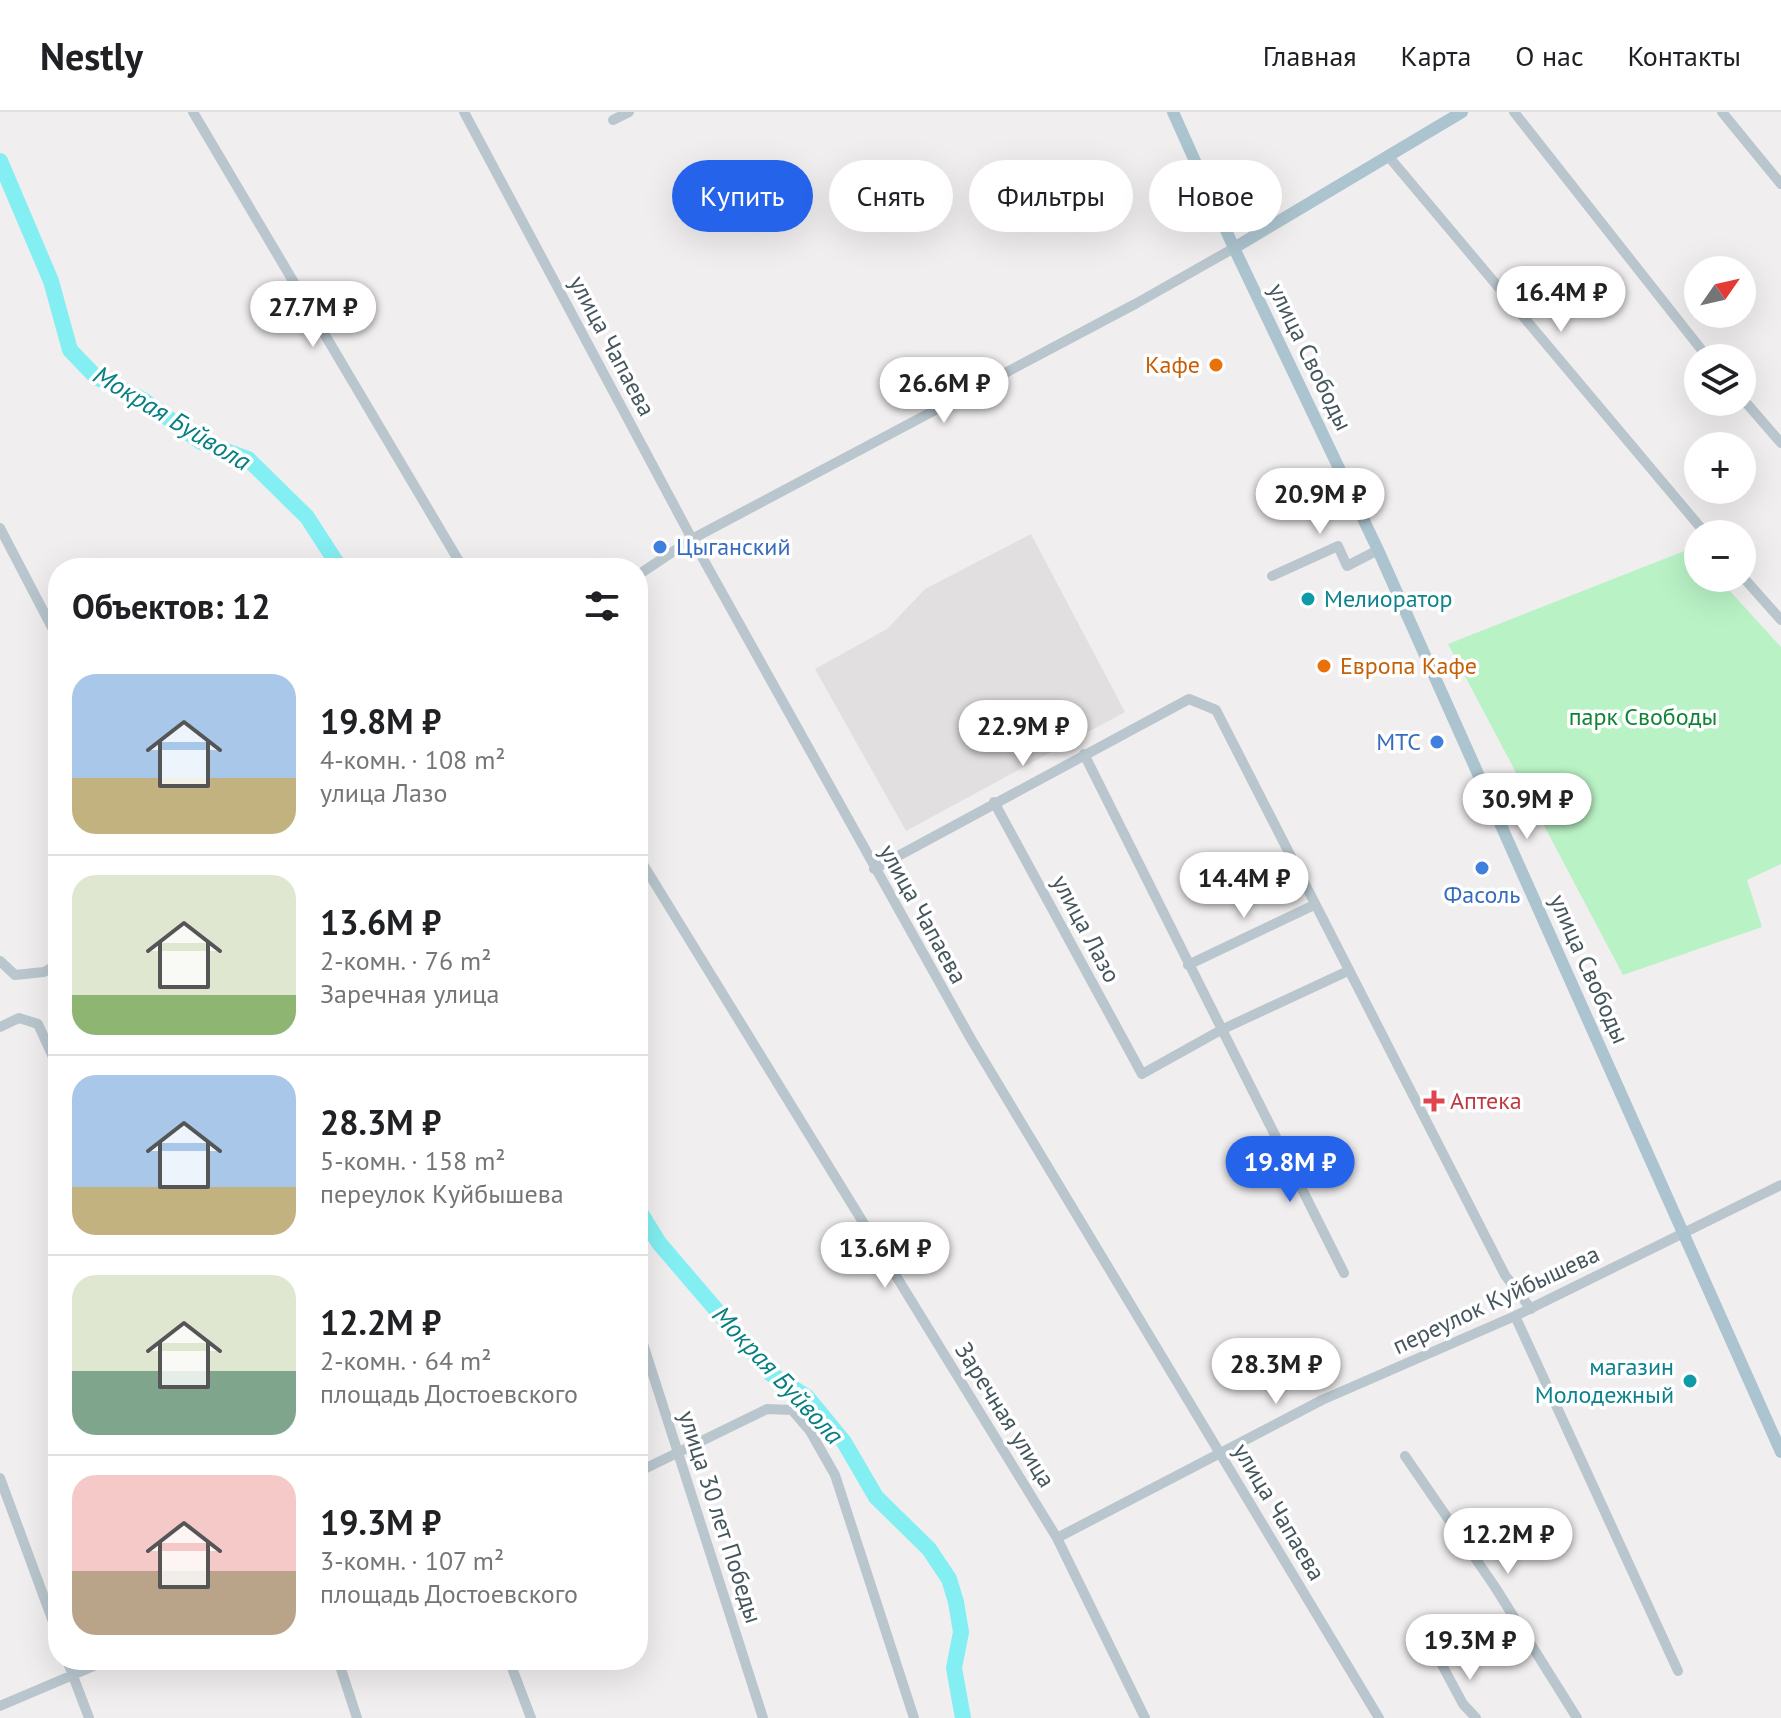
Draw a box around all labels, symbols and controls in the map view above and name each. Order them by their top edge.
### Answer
text: Nestly [40,31,143,80]
text: Главная [1263,37,1357,74]
text: Карта [1401,37,1471,74]
text: О нас [1515,37,1584,74]
text: Контакты [1628,37,1741,74]
chip: Купить [672,160,813,232]
chip: Снять [829,160,953,232]
chip: Фильтры [969,160,1133,232]
chip: Новое [1149,160,1282,232]
north arrow [1684,256,1756,328]
map controls [1684,256,1756,592]
pin: 16.4M ₽ [1487,266,1635,334]
street label: улица Чапаева [562,270,662,421]
text: 16.4M ₽ [1515,275,1607,308]
street label: улица Свободы [1261,278,1360,436]
pin: 27.7M ₽ [239,281,387,349]
text: 27.7M ₽ [268,290,358,323]
button: layers [1684,344,1756,416]
place label: Кафе [1145,349,1200,380]
marker: Кафе [1207,356,1225,374]
pin: 26.6M ₽ [870,357,1018,425]
water label: Мокрая Буйвола [88,358,257,478]
text: 26.6M ₽ [898,366,990,399]
button: + [1684,432,1756,504]
pin: 20.9M ₽ [1246,468,1394,536]
text: 20.9M ₽ [1274,477,1366,510]
button: − [1684,520,1756,592]
place label: Цыганский [676,531,791,562]
marker: Цыганский [651,538,669,556]
place label: Мелиоратор [1324,583,1453,614]
text: Объектов: 12 [72,584,271,628]
icon: filters [580,584,624,628]
marker: Мелиоратор [1299,590,1317,608]
place label: Европа Кафе [1340,650,1477,681]
marker: Европа Кафе [1315,657,1333,675]
text: 19.8M ₽ [320,699,441,743]
pin: 22.9M ₽ [949,700,1097,768]
park label: парк Свободы [1569,701,1717,732]
icon: home [136,706,232,802]
text: 22.9M ₽ [977,709,1069,742]
place label: МТС [1376,726,1421,757]
marker: МТС [1428,733,1446,751]
text: 4-комн. · 108 m² [320,743,506,776]
pin: 30.9M ₽ [1453,773,1601,841]
text: улица Лазо [320,776,447,809]
text: 30.9M ₽ [1481,782,1573,815]
street label: улица Чапаева [872,839,975,989]
pin: 14.4M ₽ [1170,852,1318,920]
marker: Фасоль [1473,859,1491,877]
text: 14.4M ₽ [1198,861,1290,894]
street label: улица Лазо [1045,870,1128,988]
place label: Фасоль [1444,879,1520,910]
street label: улица Свободы [1543,889,1636,1048]
text: 13.6M ₽ [320,900,441,944]
icon: home [136,907,232,1003]
text: 2-комн. · 76 m² [320,944,491,977]
text: Заречная улица [320,977,499,1010]
place label: Аптека [1450,1085,1522,1116]
marker: Аптека [1425,1092,1443,1110]
text: 28.3M ₽ [320,1100,441,1144]
icon: home [136,1107,232,1203]
pin: 19.8M ₽ [1216,1136,1364,1204]
text: 5-комн. · 158 m² [320,1144,506,1177]
text: 19.8M ₽ [1244,1145,1336,1178]
text: переулок Куйбышева [320,1177,564,1210]
pin: 13.6M ₽ [811,1222,959,1290]
text: 13.6M ₽ [839,1231,931,1264]
street label: переулок Куйбышева [1387,1238,1604,1361]
water label: Мокрая Буйвола [706,1298,851,1451]
text: 12.2M ₽ [320,1300,441,1344]
icon: home [136,1307,232,1403]
street label: Заречная улица [948,1336,1062,1493]
pin: 28.3M ₽ [1202,1338,1350,1406]
text: 2-комн. · 64 m² [320,1344,491,1377]
text: 28.3M ₽ [1230,1347,1322,1380]
place label: магазин Молодежный [1535,1351,1674,1410]
marker: магазин Молодежный [1681,1372,1699,1390]
text: площадь Достоевского [320,1377,578,1410]
street label: улица 30 лет Победы [671,1407,769,1627]
street label: улица Чапаева [1226,1437,1333,1586]
text: 19.3M ₽ [320,1500,441,1544]
icon: home [136,1507,232,1603]
pin: 12.2M ₽ [1434,1508,1582,1576]
text: 12.2M ₽ [1462,1517,1554,1550]
text: 3-комн. · 107 m² [320,1544,504,1577]
text: площадь Достоевского [320,1577,578,1610]
pin: 19.3M ₽ [1396,1614,1544,1682]
text: 19.3M ₽ [1424,1623,1516,1656]

